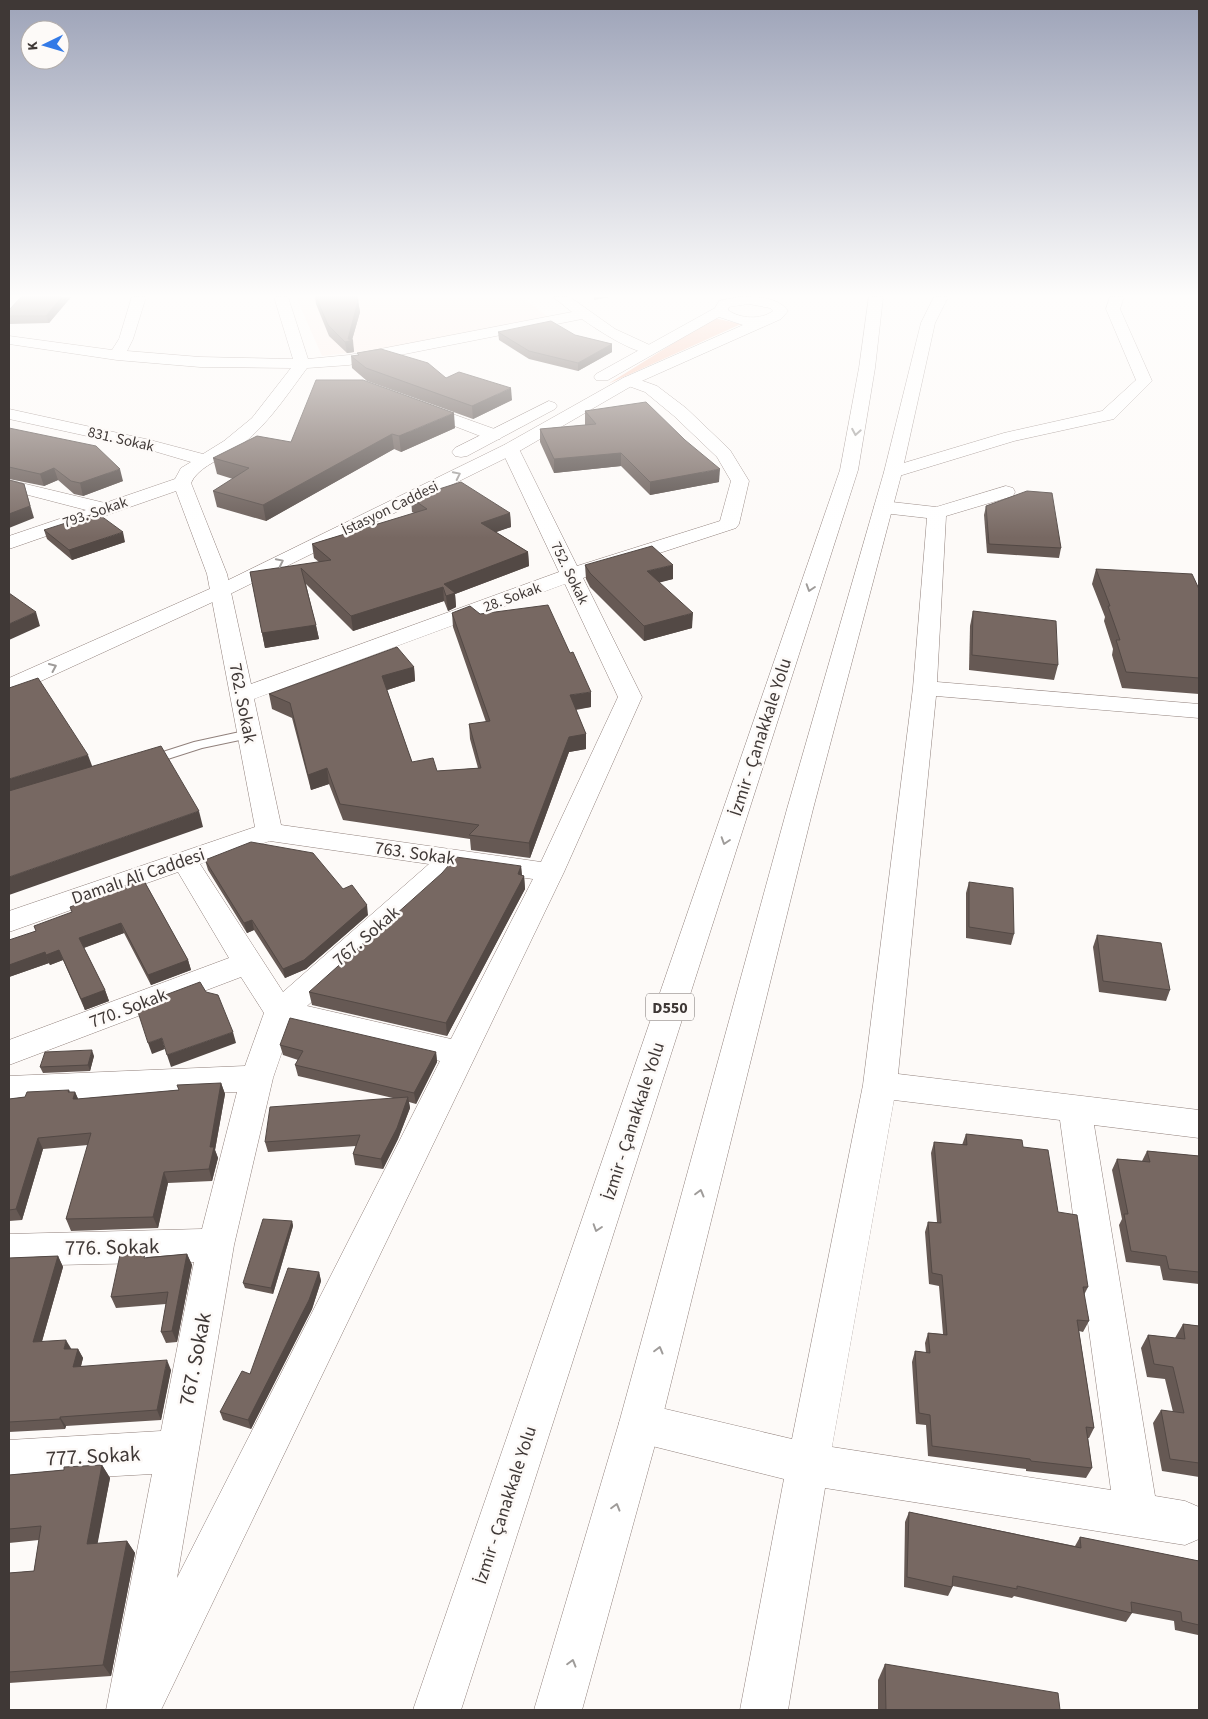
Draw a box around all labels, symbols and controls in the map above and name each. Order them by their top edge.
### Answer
north arrow [20,20,70,70]
text: K [23,40,43,51]
street label: 831. Sokak [86,422,157,457]
one-way arrow [851,428,861,437]
one-way arrow [452,471,461,481]
street label: İstasyon Caddesi [338,476,442,541]
street label: 793. Sokak [60,491,131,533]
street label: 752. Sokak [545,538,594,609]
one-way arrow [275,558,284,568]
street label: 28. Sokak [480,577,545,618]
one-way arrow [805,583,815,591]
street label: İzmir - Çanakkale Yolu [723,655,798,819]
street label: 762. Sokak [223,661,263,745]
one-way arrow [48,663,57,673]
street label: 763. Sokak [373,835,457,872]
one-way arrow [721,837,731,845]
street label: Damalı Ali Caddesi [68,842,208,911]
street label: 767. Sokak [328,900,405,972]
street label: 770. Sokak [86,982,171,1035]
road number: D550 [646,994,694,1020]
street label: İzmir - Çanakkale Yolu [596,1039,671,1203]
one-way arrow [694,1189,705,1198]
one-way arrow [593,1224,603,1232]
street label: 776. Sokak [64,1231,160,1263]
street label: 767. Sokak [171,1309,219,1408]
one-way arrow [653,1346,664,1355]
street label: İzmir - Çanakkale Yolu [468,1423,543,1587]
street label: 777. Sokak [45,1439,142,1473]
one-way arrow [611,1504,621,1512]
one-way arrow [566,1660,576,1668]

